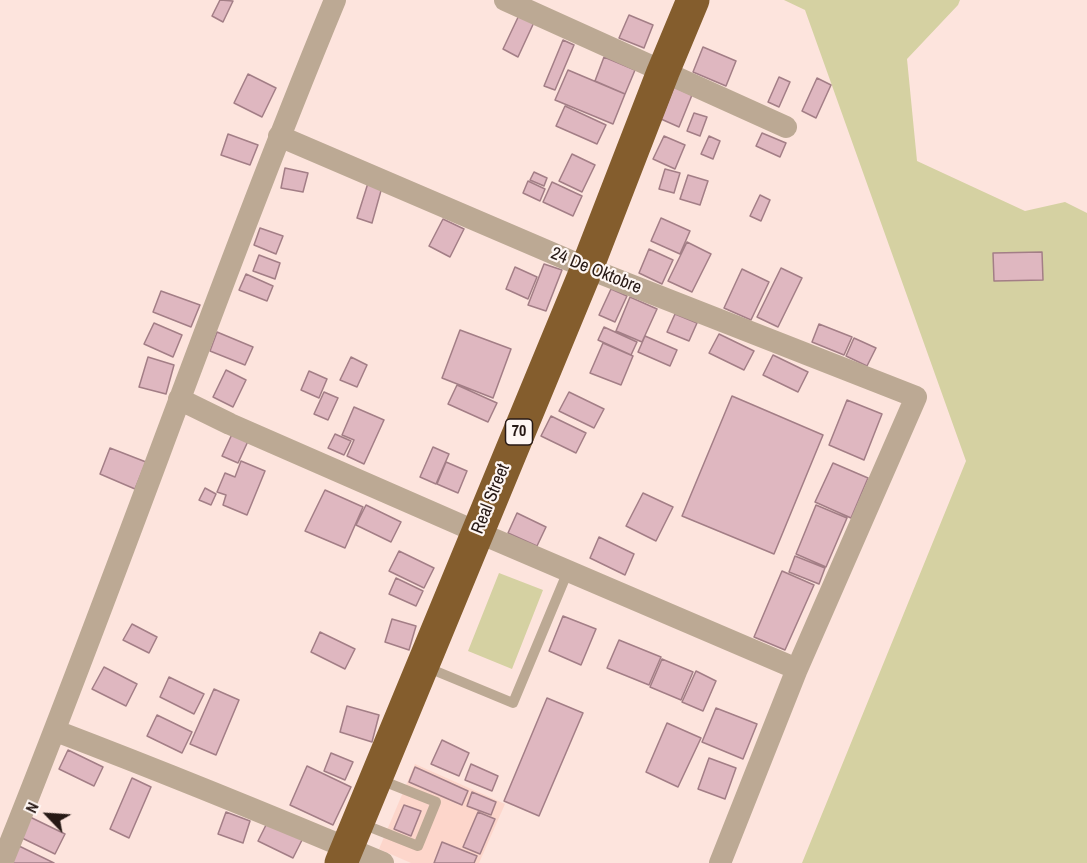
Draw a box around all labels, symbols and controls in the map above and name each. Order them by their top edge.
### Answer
street label: 24 De Oktobre [547,243,645,299]
road number: 70 [506,419,532,445]
street label: Real Street [467,461,515,537]
north arrow [18,785,78,845]
text: N [20,798,44,816]

